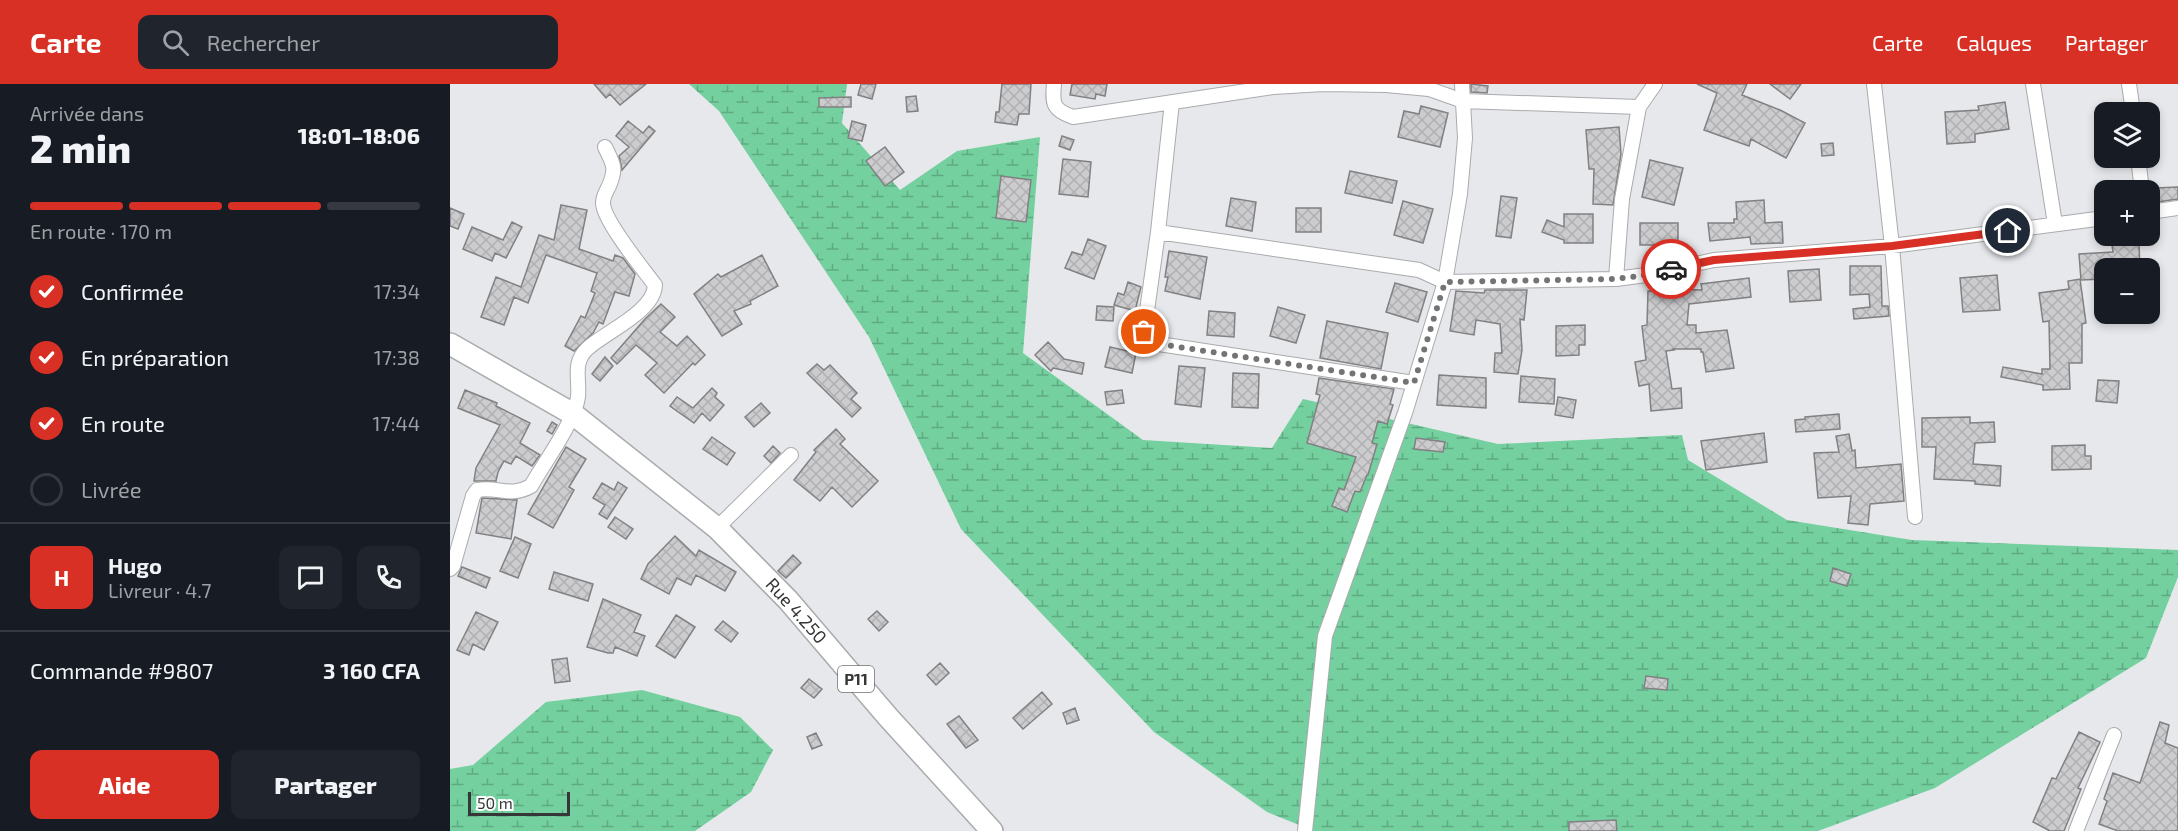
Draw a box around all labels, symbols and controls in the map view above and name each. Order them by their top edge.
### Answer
search box [138,15,558,69]
text: Carte [30,25,102,59]
icon: search [159,26,192,59]
text: Rechercher [207,29,320,55]
text: Carte [1872,30,1923,55]
text: Calques [1956,30,2032,55]
text: Partager [2065,30,2148,55]
text: Arrivée dans [30,101,144,125]
map controls [2094,102,2160,324]
button: layers [2094,102,2160,168]
text: 18:01–18:06 [298,122,420,148]
text: 2 min [30,124,131,171]
button: + [2094,180,2160,246]
pin [1982,205,2033,256]
icon: home [1991,214,2024,247]
text: En route · 170 m [30,219,172,243]
courier [1641,239,1701,299]
icon: car [1655,253,1688,286]
button: − [2094,258,2160,324]
icon: check [30,275,63,308]
text: Confirmée [81,278,184,304]
text: 17:34 [374,279,420,303]
pin [1118,306,1169,357]
icon: bag [1127,315,1160,348]
icon: check [30,341,63,374]
text: En préparation [81,344,229,370]
text: 17:38 [374,345,420,369]
icon: check [30,407,63,440]
text: En route [81,410,165,436]
text: 17:44 [372,411,420,435]
text: Livrée [81,476,142,502]
button: chat [279,546,342,609]
button: phone [357,546,420,609]
text: Hugo [108,552,162,578]
text: H [54,564,69,590]
street label: Rue 4.250 [762,573,832,648]
text: Livreur · 4.7 [108,578,211,602]
text: Commande #9807 [30,657,213,683]
text: 3 160 CFA [323,657,420,683]
road number: P11 [838,666,874,692]
button: Aide [30,750,219,819]
button: Partager [231,750,420,819]
scale bar [468,789,570,816]
text: 50 m [477,793,513,812]

